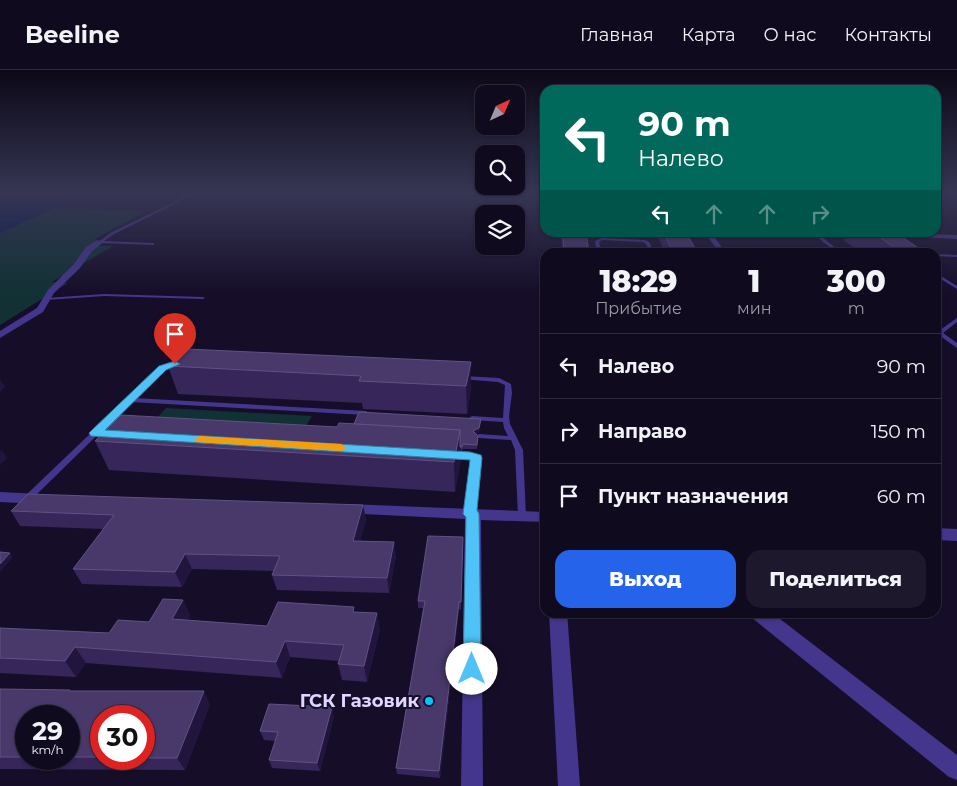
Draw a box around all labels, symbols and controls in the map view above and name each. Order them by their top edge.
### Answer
text: Beeline [25,20,120,49]
text: Главная [580,24,654,46]
text: Карта [682,24,736,46]
text: О нас [764,24,816,46]
text: Контакты [844,24,932,46]
north arrow [475,85,525,135]
map controls [475,85,525,255]
text: 90 m [638,102,731,145]
icon: left [555,105,620,170]
button: search [475,145,525,195]
text: Налево [638,145,724,172]
icon: left [647,200,675,228]
icon: ahead [700,200,728,228]
icon: ahead [753,200,781,228]
icon: right [806,200,834,228]
button: layers [475,205,525,255]
text: 18:29 [599,263,678,300]
text: 1 [748,263,760,300]
text: 300 [827,263,886,300]
text: Прибытие [595,299,682,318]
text: мин [737,299,772,318]
text: m [848,299,865,318]
pin [154,313,196,364]
icon: arrive [161,320,189,348]
icon: left [555,352,583,380]
text: Налево [598,355,674,378]
text: 90 m [877,355,926,378]
icon: right [555,417,583,445]
text: Направо [598,420,687,443]
text: 150 m [871,420,926,443]
icon: arrive [555,482,583,510]
text: Пункт назначения [598,485,789,508]
text: 60 m [877,485,926,508]
button: Выход [555,550,736,608]
button: Поделиться [746,550,926,608]
position arrow [445,642,497,694]
place label: ГСК Газовик [300,690,419,712]
marker: ГСК Газовик [423,695,435,707]
speed limit sign: 30 [90,705,155,770]
text: 29 [32,716,63,746]
text: km/h [31,742,64,757]

